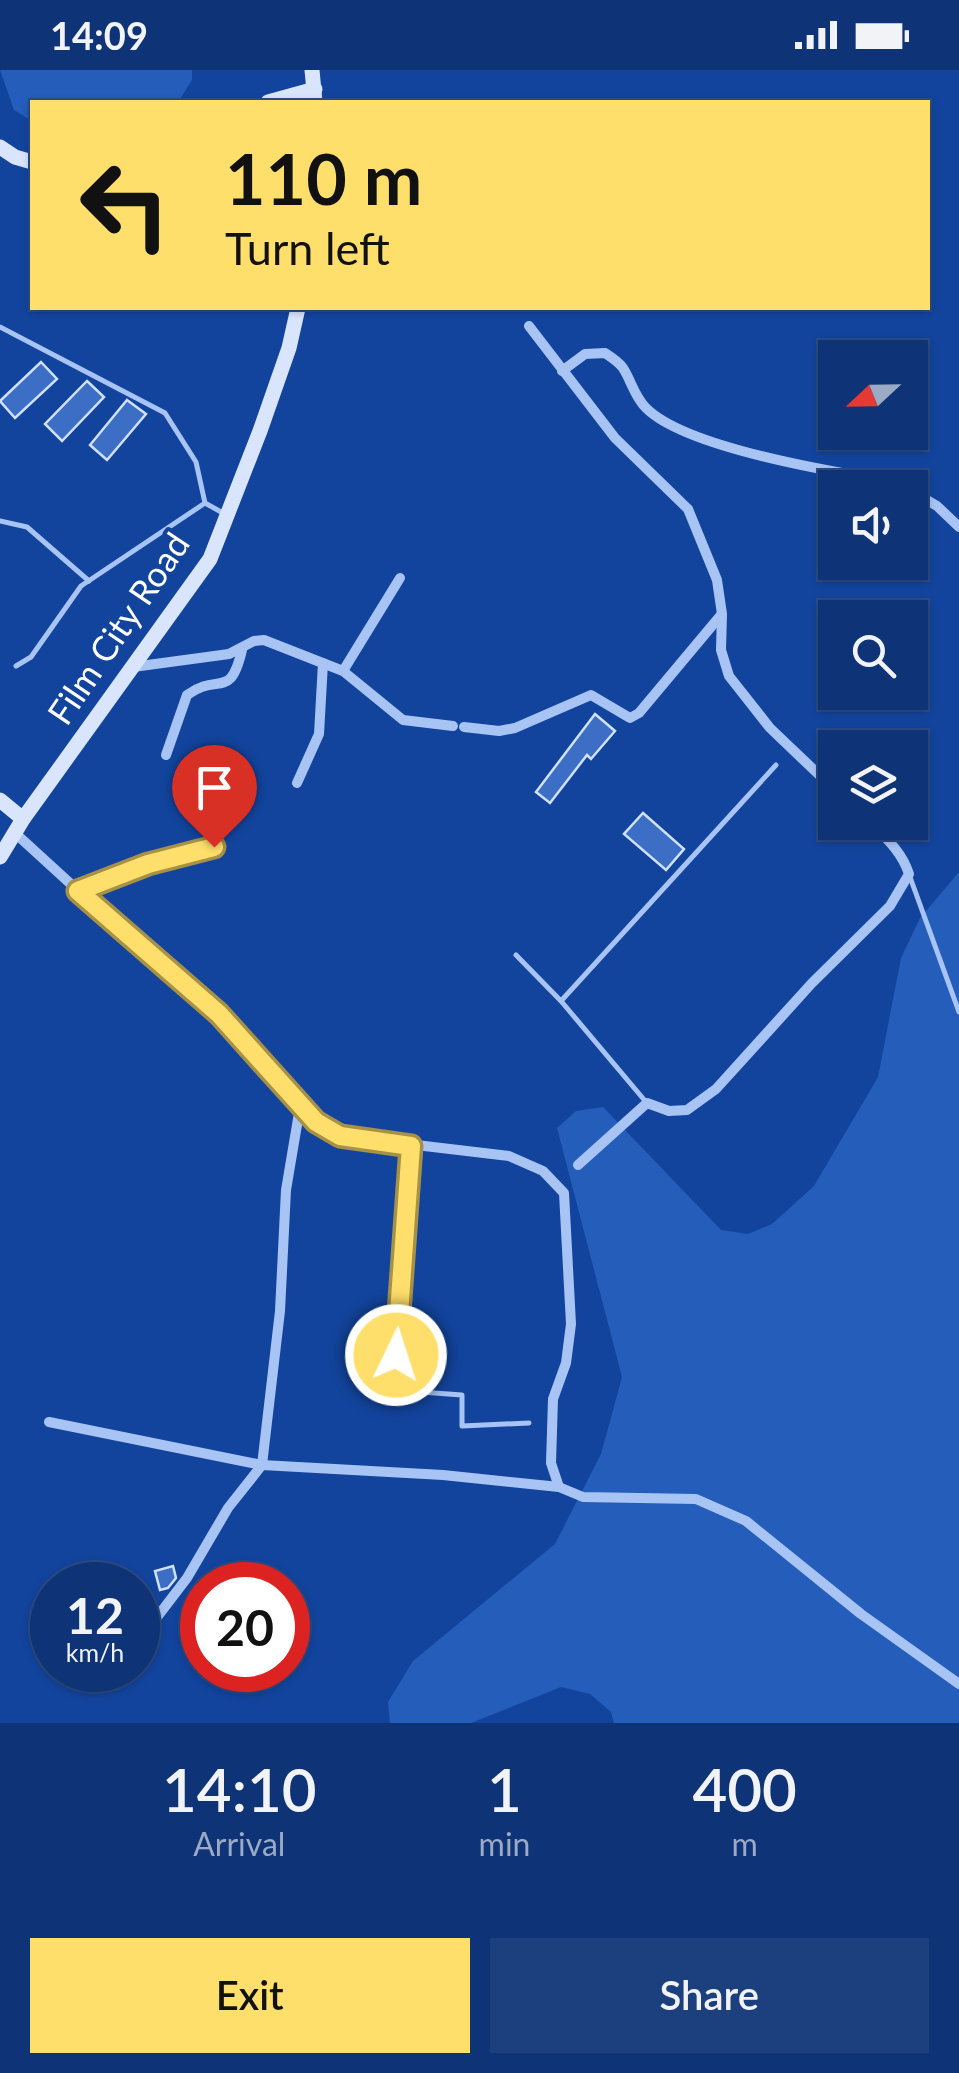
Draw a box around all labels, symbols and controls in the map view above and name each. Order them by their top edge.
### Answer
text: 14:09 [50,12,148,58]
text: 110 m [225,136,422,220]
icon: left [60,140,190,270]
text: Turn left [225,221,390,275]
north arrow [818,340,928,450]
map controls [818,340,928,840]
button: sound [818,470,928,580]
street label: Film City Road [38,524,197,732]
button: search [818,600,928,710]
button: layers [818,730,928,840]
pin [172,745,257,848]
icon: arrive [187,760,242,815]
position arrow [344,1303,448,1407]
speed limit sign: 20 [180,1562,310,1692]
text: 12 [66,1585,124,1645]
text: km/h [66,1637,124,1667]
text: 14:10 [162,1753,317,1825]
text: 1 [487,1753,522,1825]
text: 400 [693,1753,797,1825]
text: Arrival [193,1824,285,1863]
text: min [479,1824,530,1863]
text: m [732,1824,758,1863]
button: Exit [30,1938,470,2053]
button: Share [490,1938,929,2053]

